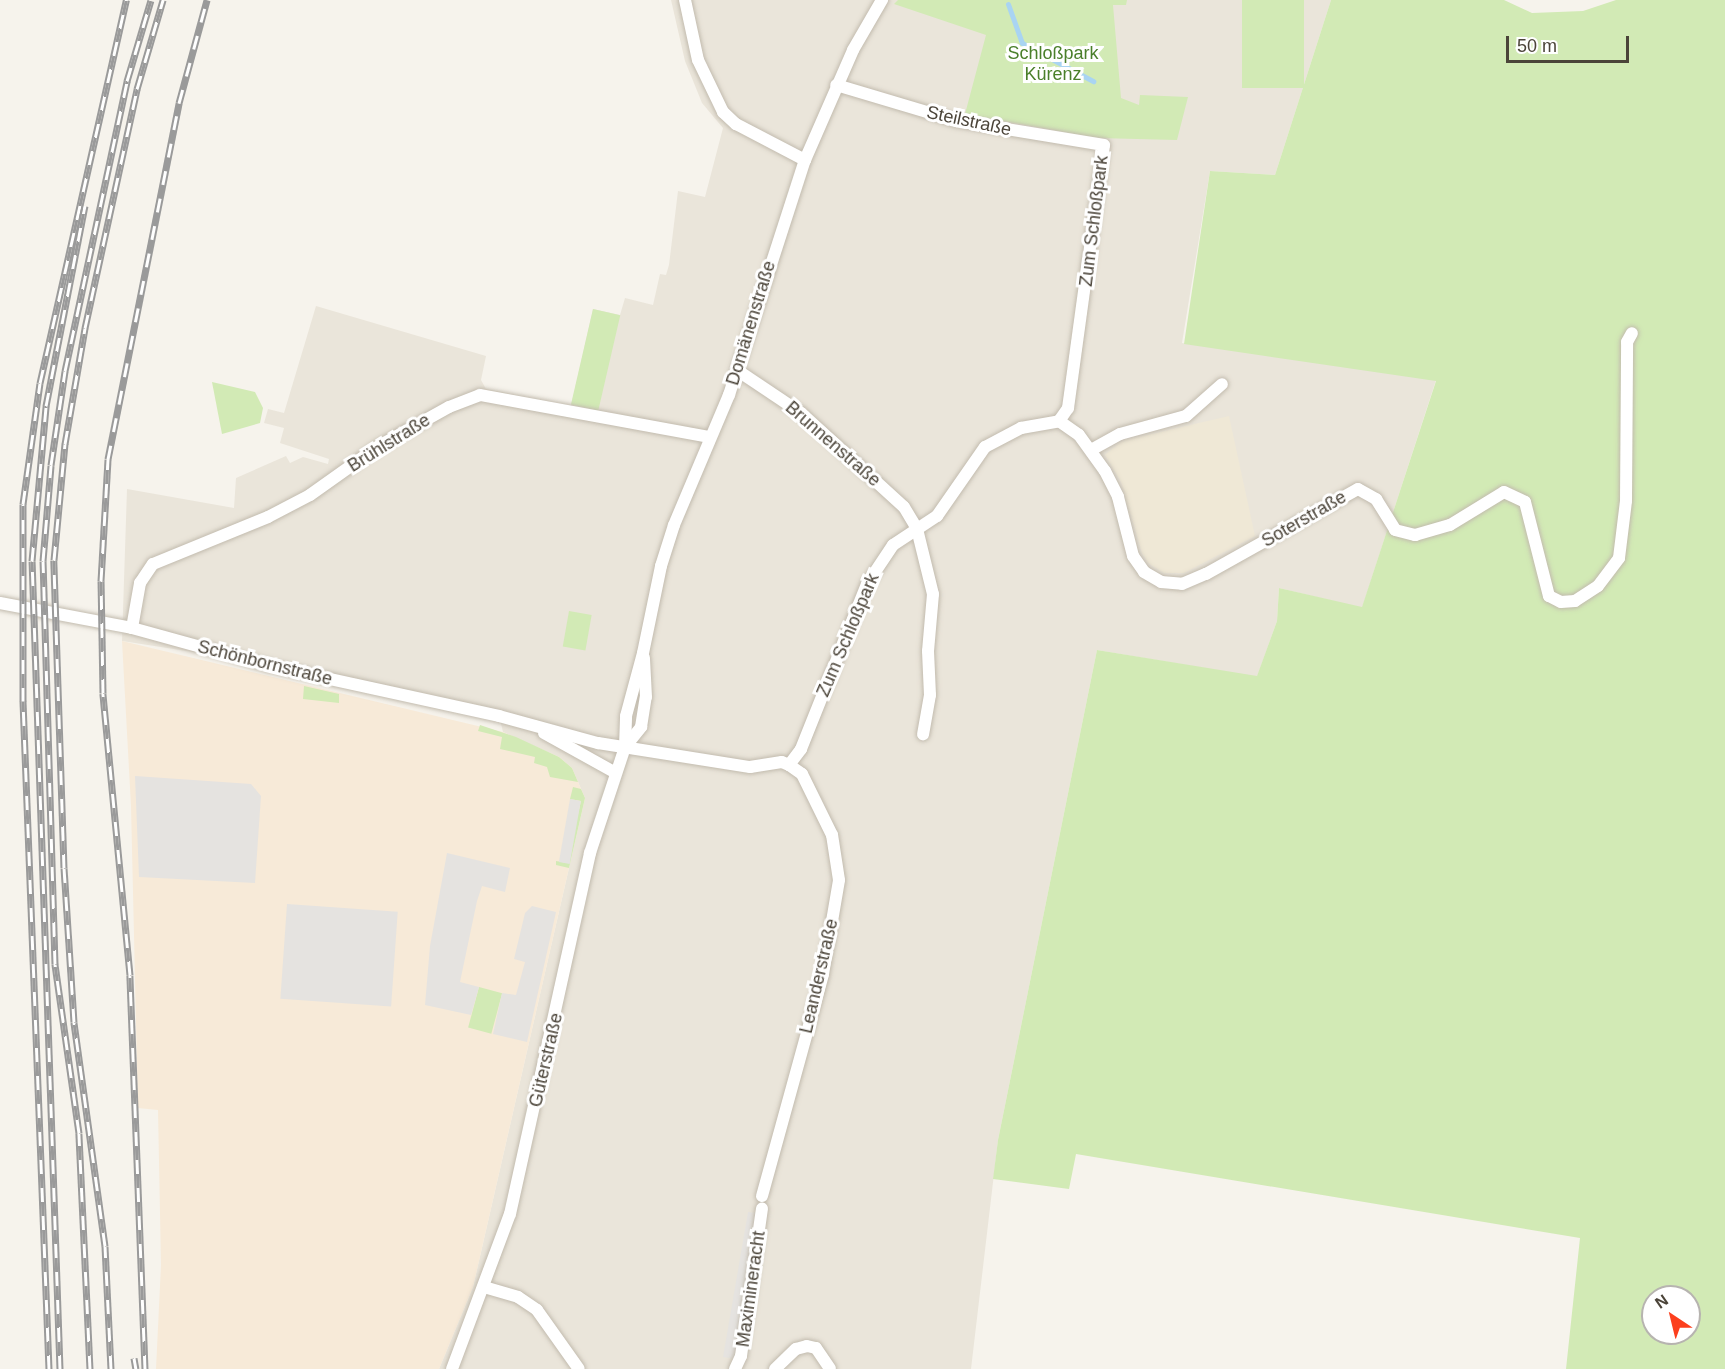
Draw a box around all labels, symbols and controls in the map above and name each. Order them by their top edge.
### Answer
scale bar [1509,24,1632,62]
text: 50 m [1517,36,1557,56]
park label: Schloßpark Kürenz [1007,43,1099,86]
street label: Steilstraße [925,101,1013,141]
street label: Zum Schloßpark [1075,154,1113,288]
street label: Domänenstraße [722,258,780,388]
street label: Brunnenstraße [781,397,885,491]
street label: Brühlstraße [344,409,434,477]
street label: Soterstraße [1258,486,1350,552]
street label: Zum Schloßpark [812,570,884,700]
street label: Schönbornstraße [195,636,335,690]
street label: Leanderstraße [795,917,843,1035]
street label: Güterstraße [525,1011,567,1109]
street label: Maximineracht [732,1230,770,1348]
north arrow [1641,1285,1701,1345]
text: N [1652,1291,1671,1312]

